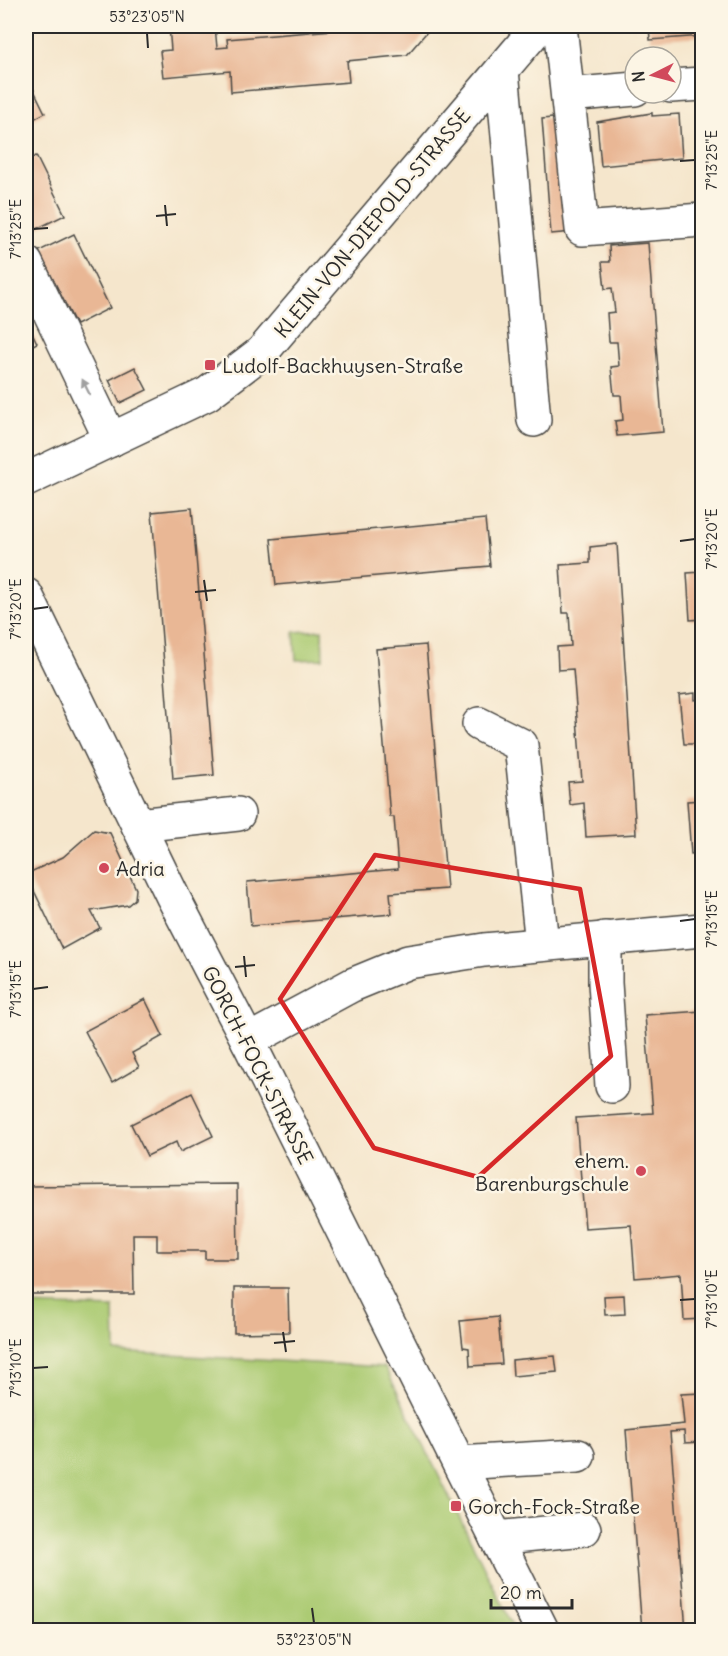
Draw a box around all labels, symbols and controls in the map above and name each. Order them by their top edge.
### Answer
text: 53°23'05"N [109,7,185,26]
north arrow [623,45,683,105]
text: N [628,70,649,83]
street label: KLEIN-VON-DIEPOLD-STRASSE [269,103,475,343]
text: 7°13'25"E [702,130,721,190]
text: 7°13'25"E [6,199,25,259]
place label: Ludolf-Backhuysen-Straße [222,353,463,378]
marker: Ludolf-Backhuysen-Straße [203,358,217,372]
one-way arrow [81,379,90,396]
text: 7°13'20"E [702,508,721,570]
text: 7°13'20"E [6,578,25,640]
place label: Adria [116,856,165,881]
marker: Adria [97,861,111,875]
text: 7°13'15"E [702,890,721,948]
text: 7°13'15"E [6,960,25,1018]
street label: GORCH-FOCK-STRASSE [197,962,319,1168]
place label: ehem. Barenburgschule [475,1148,629,1196]
marker: ehem. Barenburgschule [634,1164,648,1178]
text: 7°13'10"E [702,1269,721,1329]
text: 7°13'10"E [6,1338,25,1398]
place label: Gorch-Fock-Straße [468,1494,640,1519]
marker: Gorch-Fock-Straße [449,1499,463,1513]
scale bar [491,1572,572,1610]
text: 20 m [500,1581,542,1604]
text: 53°23'05"N [276,1630,352,1649]

